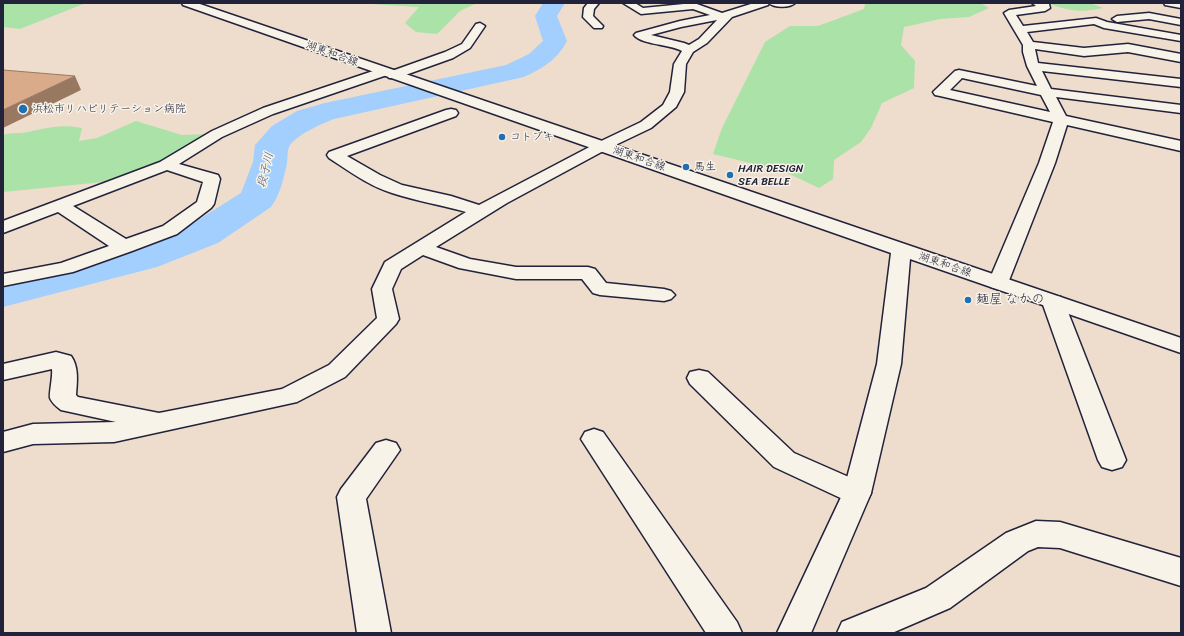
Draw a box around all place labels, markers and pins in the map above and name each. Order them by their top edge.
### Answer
place label: 浜松市リハビリテーション病院 [32,102,186,116]
marker: 浜松市リハビリテーション病院 [17,103,29,115]
place label: コトブキ [510,130,554,144]
marker: コトブキ [497,132,507,142]
place label: 馬生 [694,160,716,174]
marker: 馬生 [681,162,691,172]
place label: HAIR DESIGN SEA BELLE [738,162,803,188]
marker: HAIR DESIGN SEA BELLE [725,170,735,180]
place label: 麺屋 なかの [976,292,1044,308]
marker: 麺屋 なかの [963,295,973,305]

